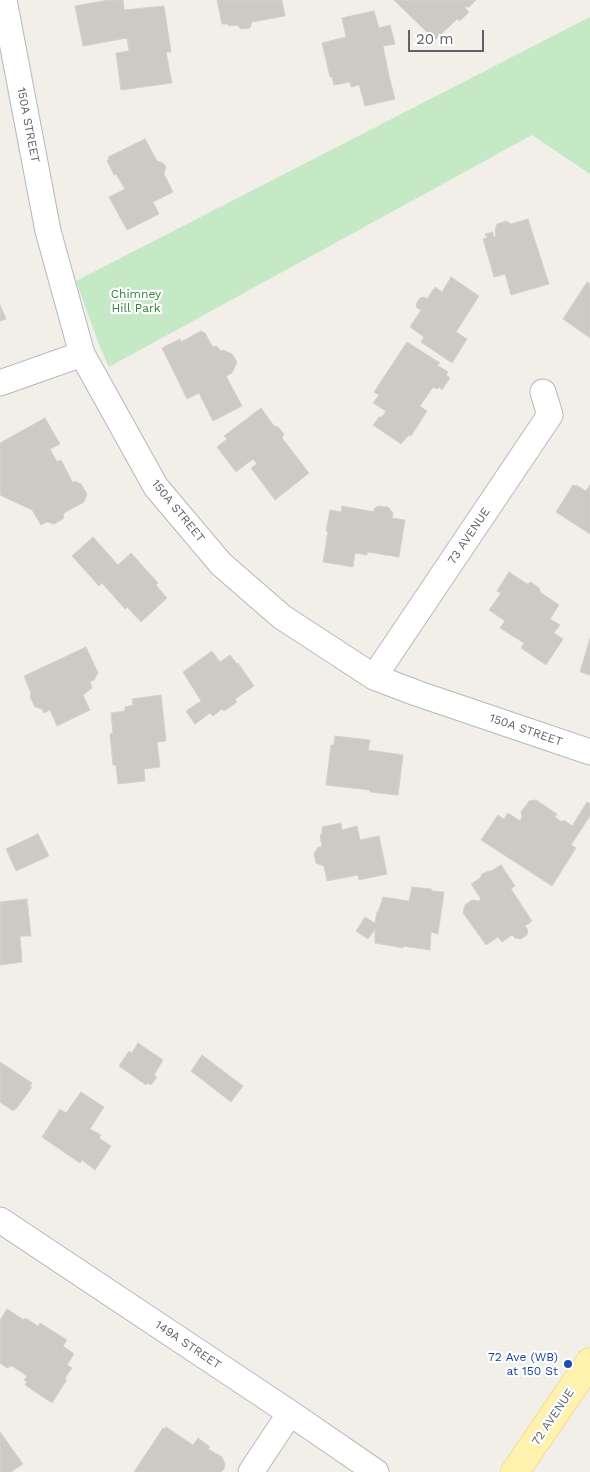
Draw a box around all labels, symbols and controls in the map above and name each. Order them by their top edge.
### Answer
scale bar [410,20,486,52]
text: 20 m [416,30,454,48]
street label: 150A STREET [14,86,42,164]
park label: Chimney Hill Park [111,287,161,315]
street label: 150A STREET [148,477,208,545]
street label: 73 AVENUE [445,505,493,567]
street label: 150A STREET [488,711,564,749]
street label: 149A STREET [152,1318,224,1372]
place label: 72 Ave (WB) at 150 St [488,1350,558,1378]
marker: 72 Ave (WB) at 150 St [562,1358,574,1370]
street label: 72 AVENUE [529,1386,577,1448]

